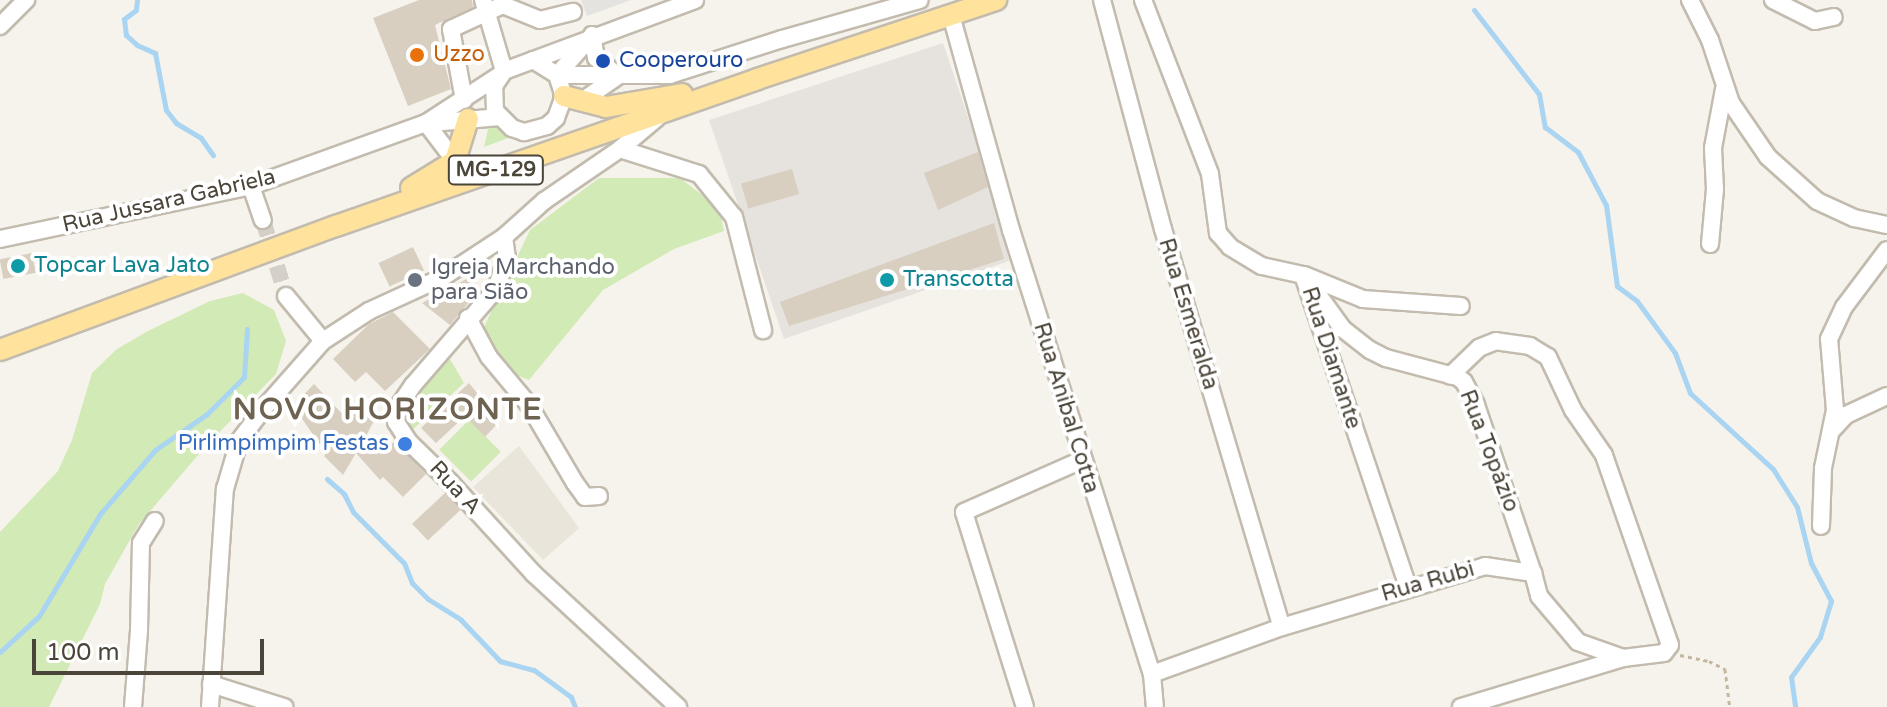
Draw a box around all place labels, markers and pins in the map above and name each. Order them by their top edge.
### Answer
place label: Uzzo [433,42,485,68]
marker: Uzzo [408,46,426,64]
place label: Cooperouro [619,48,743,74]
marker: Cooperouro [594,52,612,70]
place label: Topcar Lava Jato [34,253,210,279]
place label: Igreja Marchando para Sião [431,254,615,306]
marker: Topcar Lava Jato [9,257,27,275]
place label: Transcotta [903,267,1014,293]
marker: Igreja Marchando para Sião [406,271,424,289]
marker: Transcotta [878,271,896,289]
place label: Pirlimpimpim Festas [178,431,389,457]
marker: Pirlimpimpim Festas [396,435,414,453]

